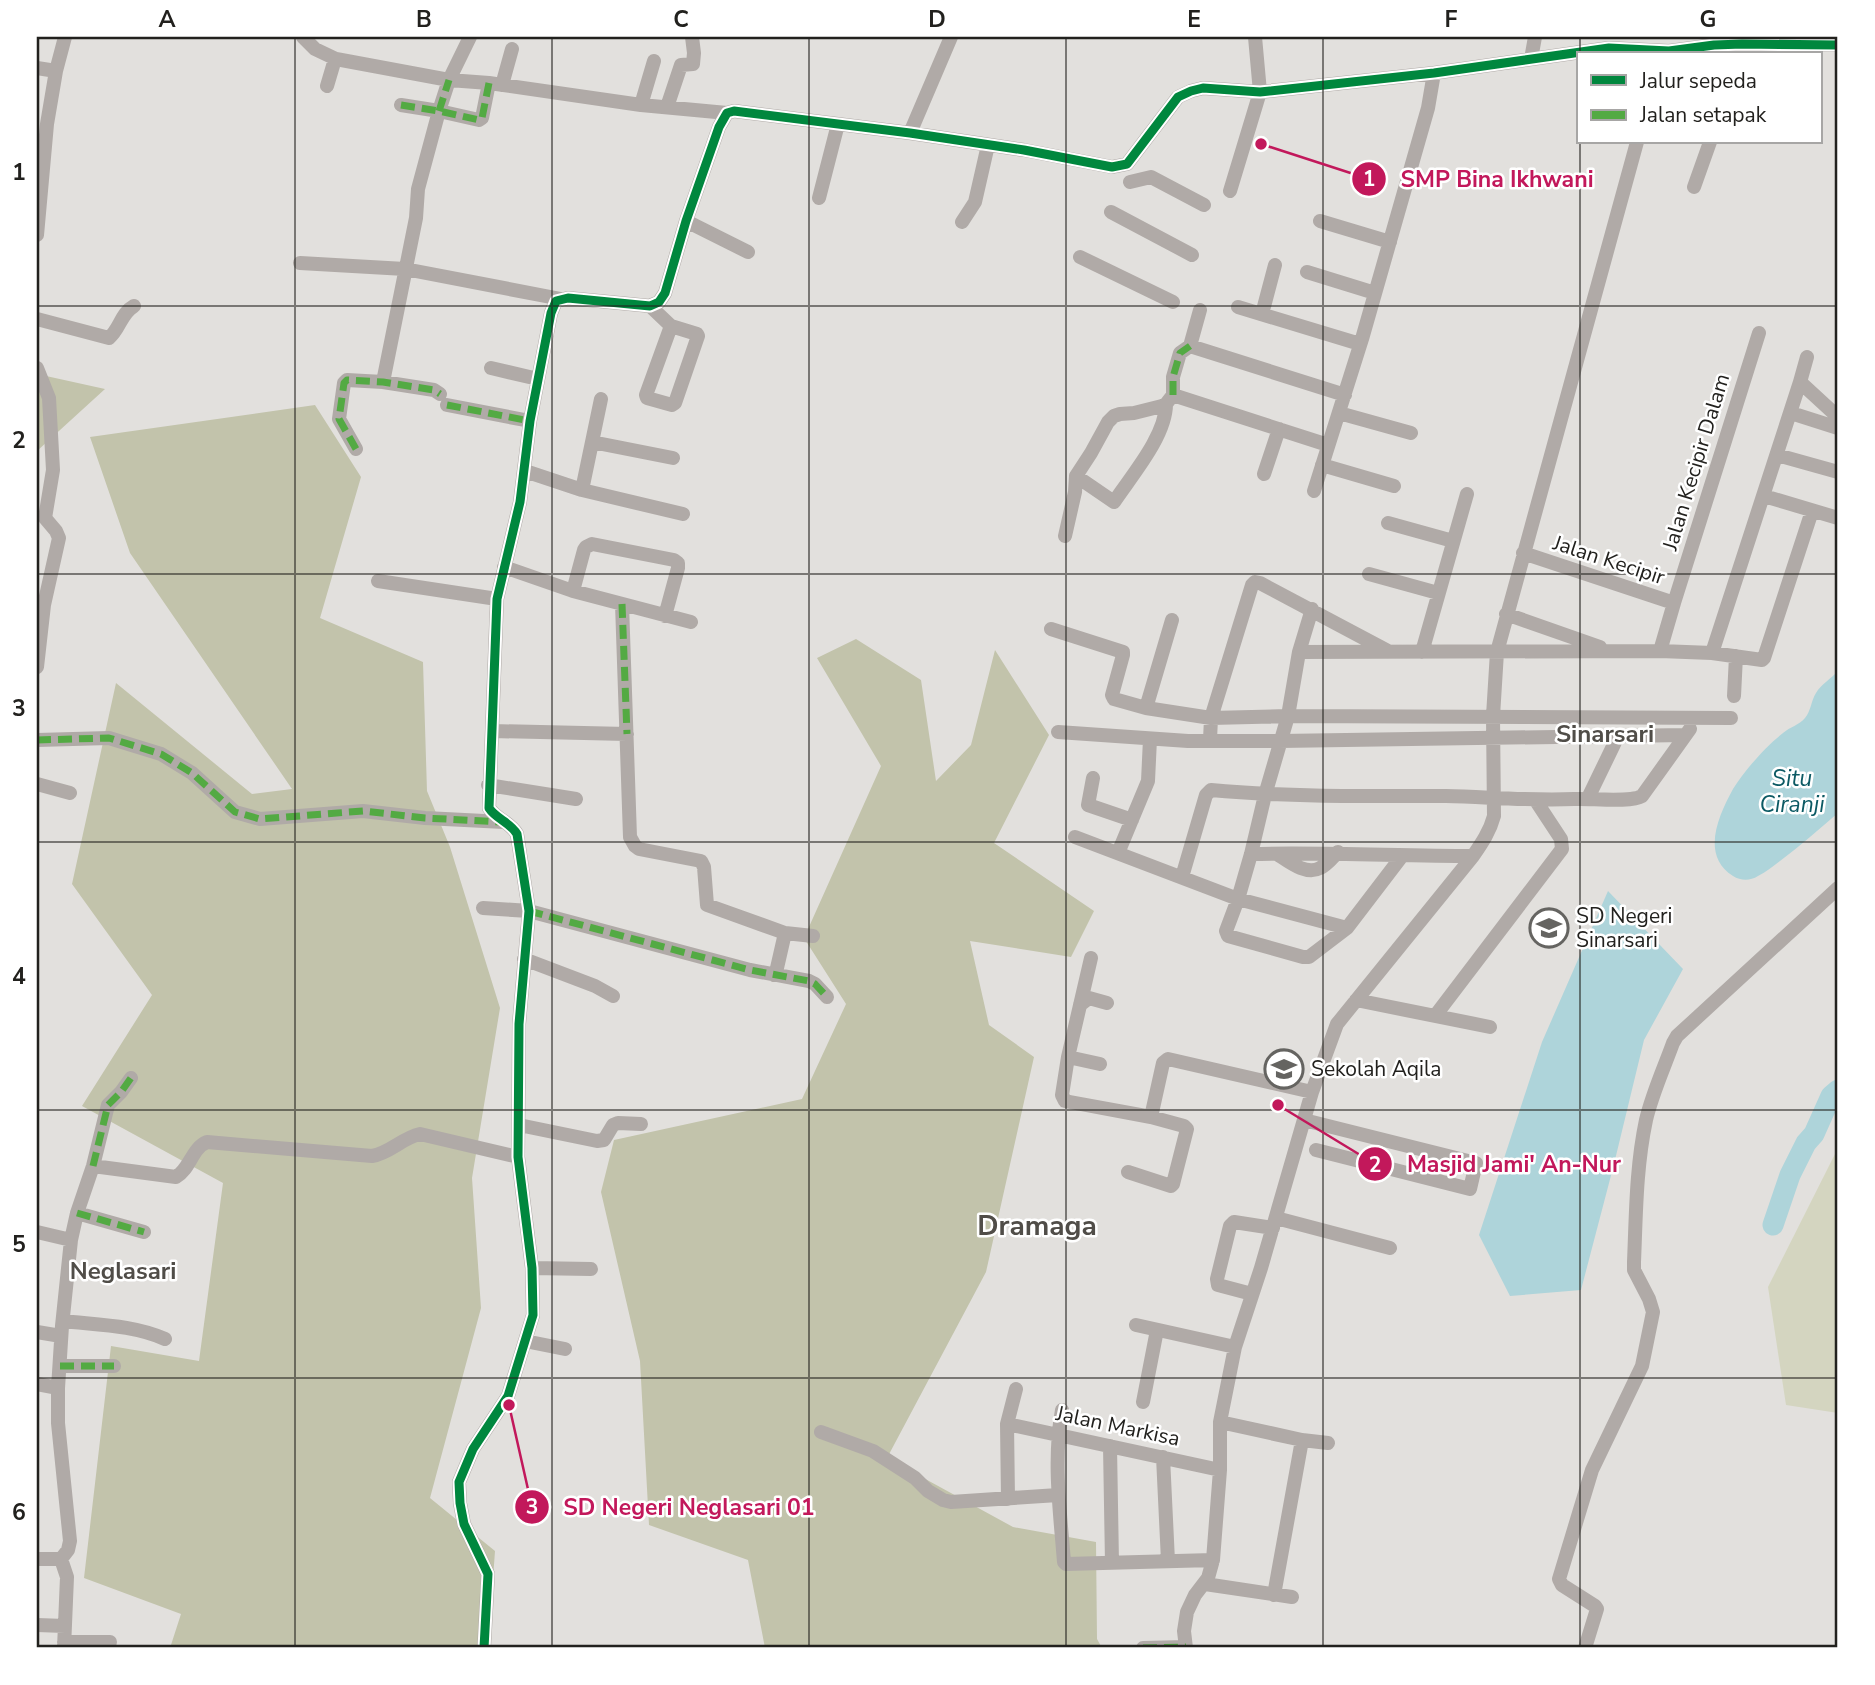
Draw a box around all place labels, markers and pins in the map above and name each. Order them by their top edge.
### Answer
callout: SMP Bina Ikhwani [1351,157,1607,201]
place label: SD Negeri Sinarsari [1576,902,1672,954]
school or university icon: SD Negeri Sinarsari [1528,907,1570,949]
school or university icon: Sekolah Aqila [1263,1048,1305,1090]
place label: Sekolah Aqila [1311,1055,1441,1083]
callout: Masjid Jami' An-Nur [1358,1142,1635,1186]
callout: SD Negeri Neglasari 01 [514,1485,829,1529]

